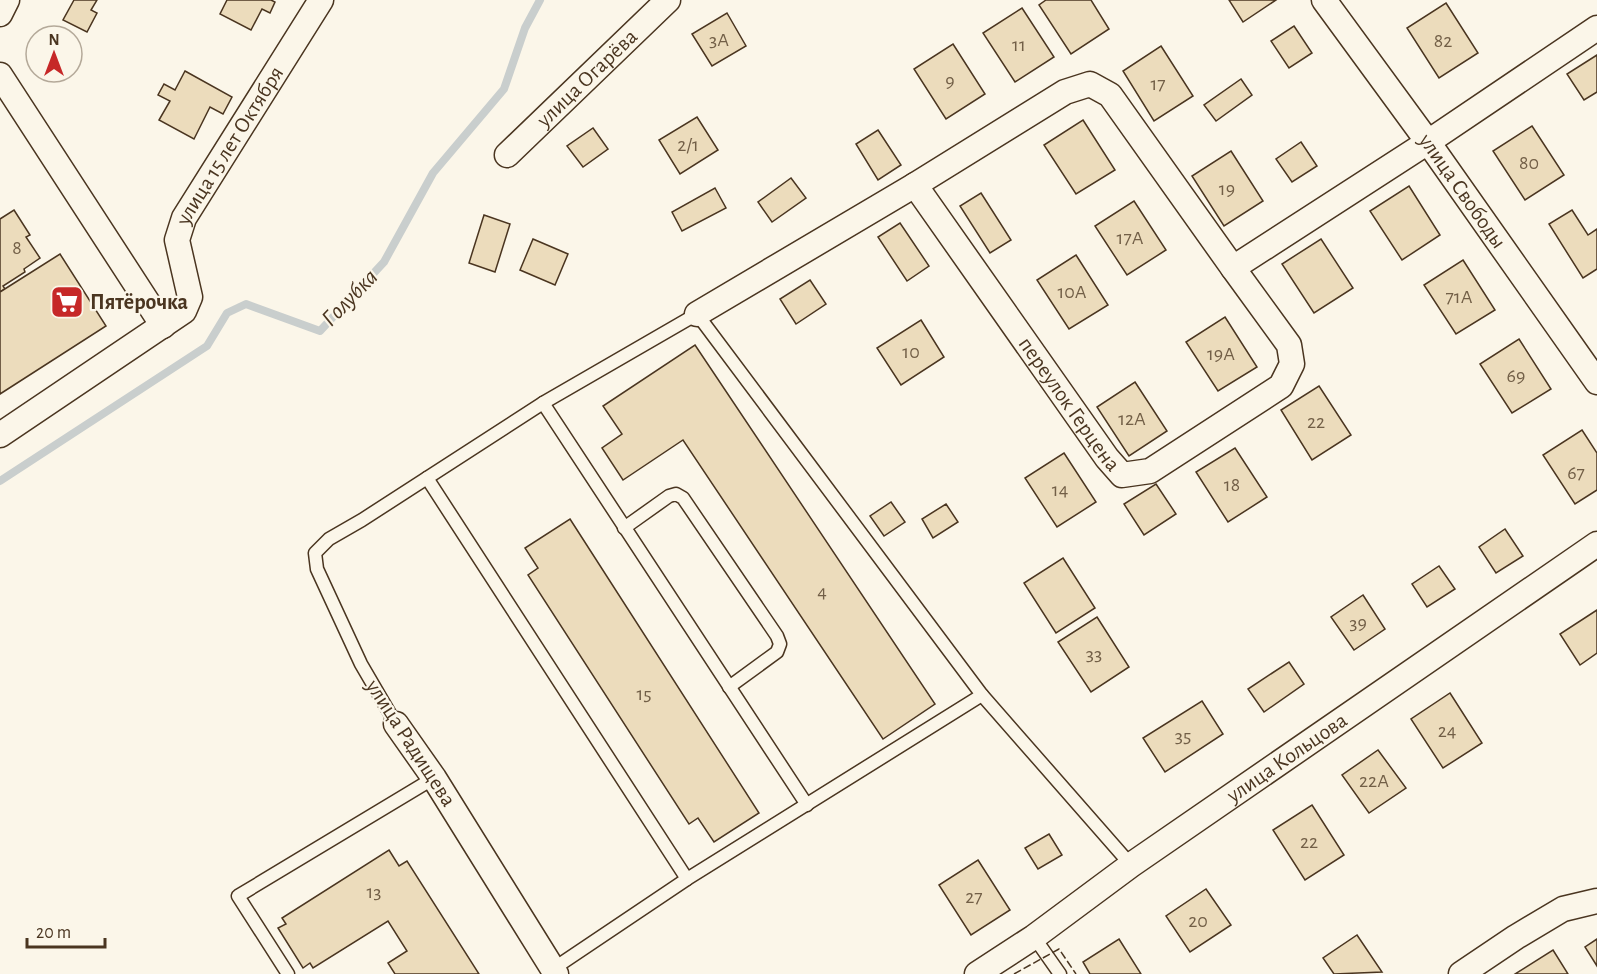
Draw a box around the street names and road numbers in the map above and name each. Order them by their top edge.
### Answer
street label: улица Огарёва [532,25,641,132]
street label: улица 15 лет Октября [171,62,287,228]
street label: улица Свободы [1414,129,1510,252]
street label: переулок Герцена [1015,333,1124,475]
street label: улица Радищева [361,675,460,810]
street label: улица Кольцова [1222,709,1351,807]

